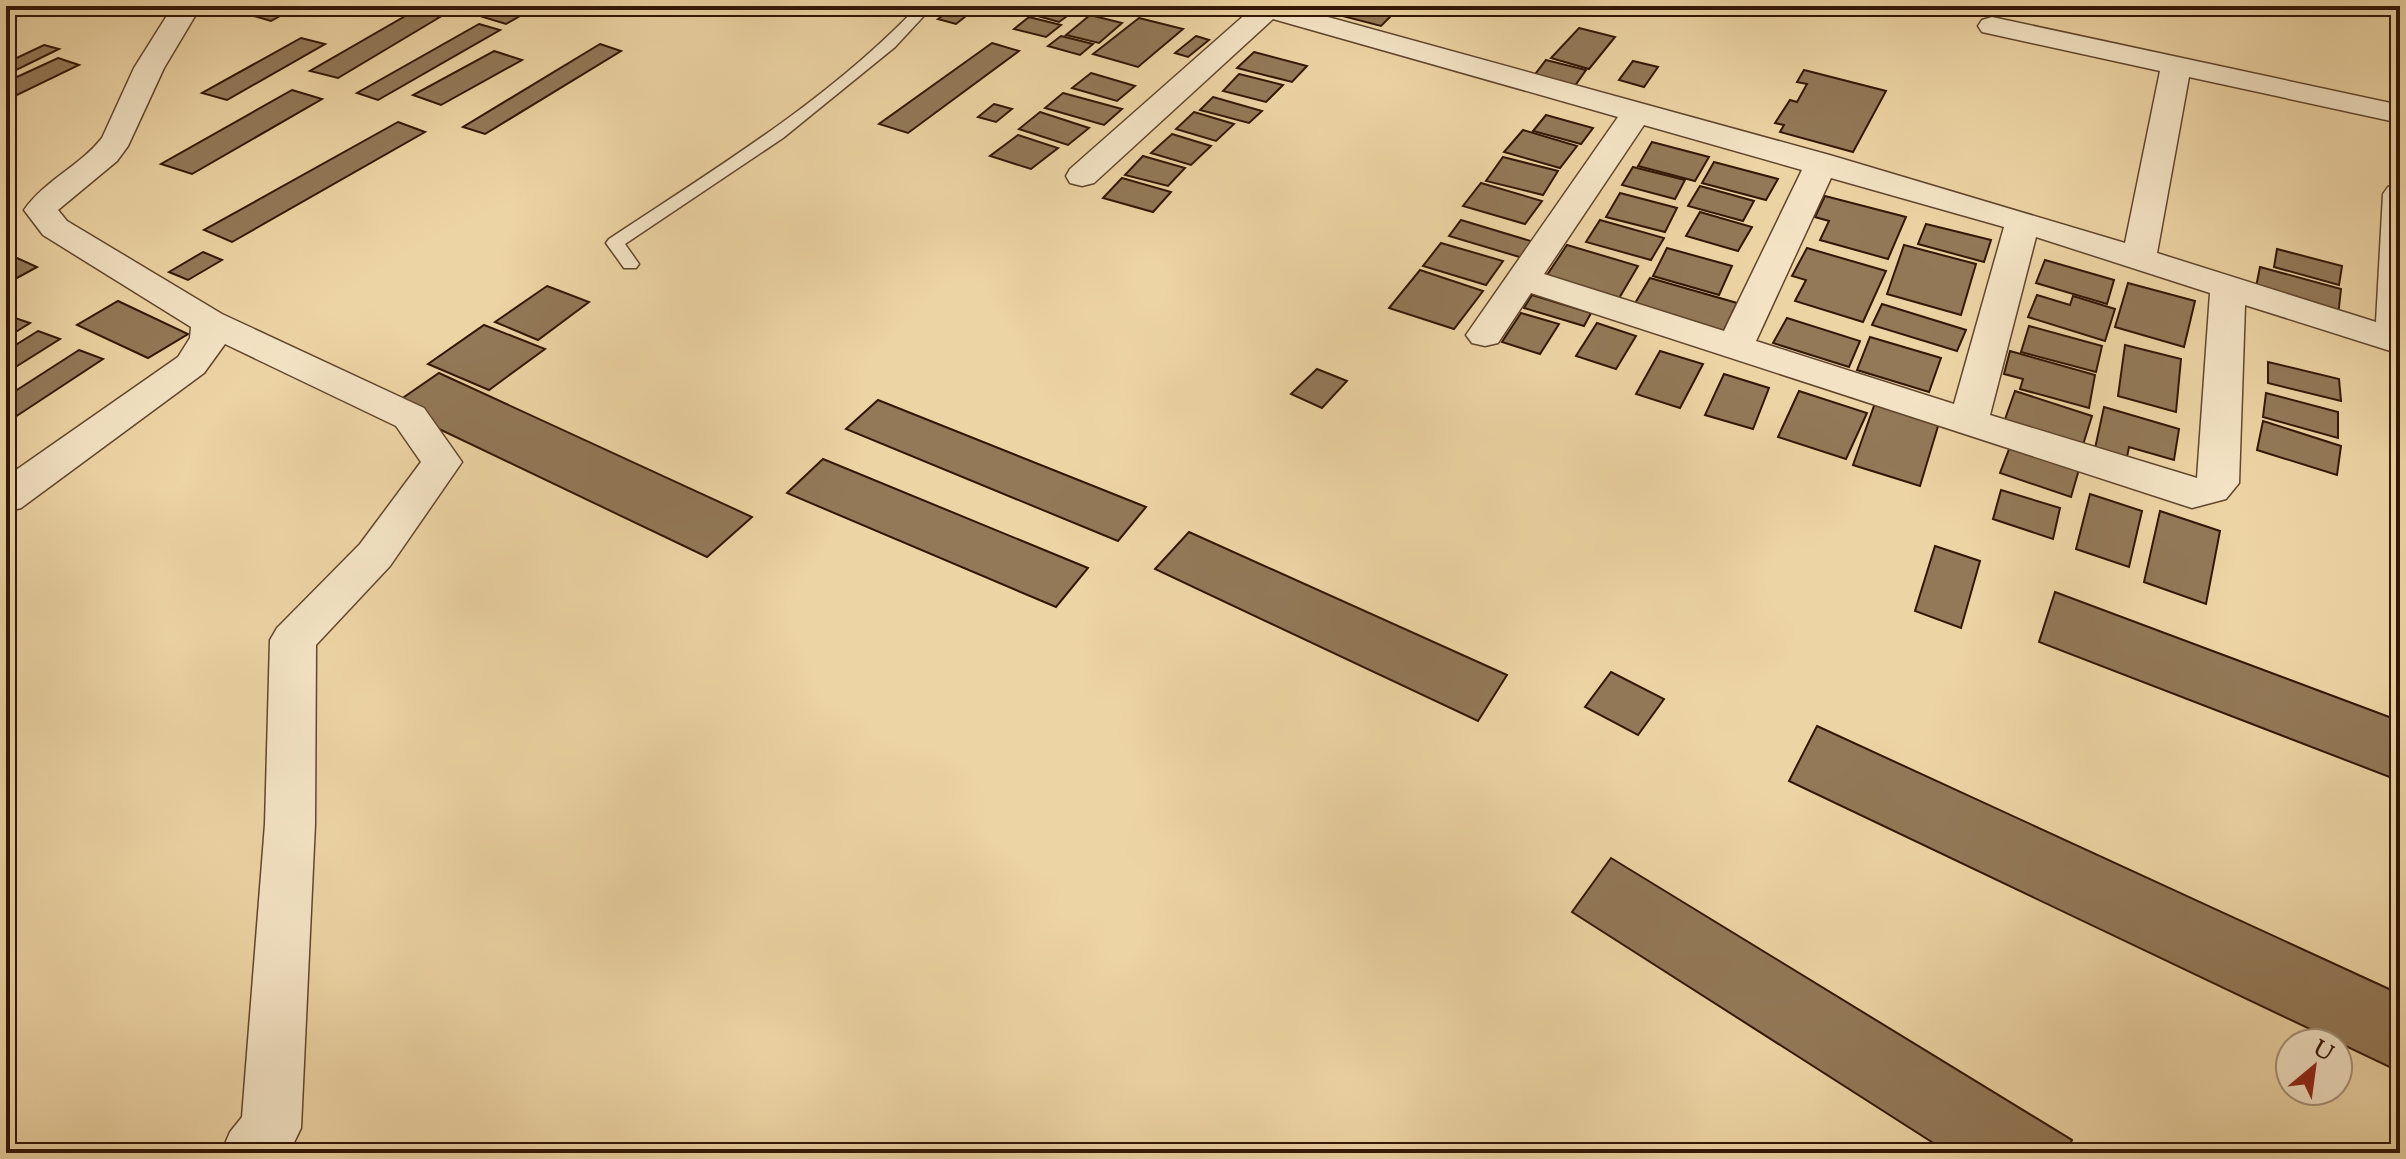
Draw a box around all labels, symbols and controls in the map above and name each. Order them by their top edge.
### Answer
north arrow [2274,1027,2354,1107]
text: U [2307,1034,2338,1071]

